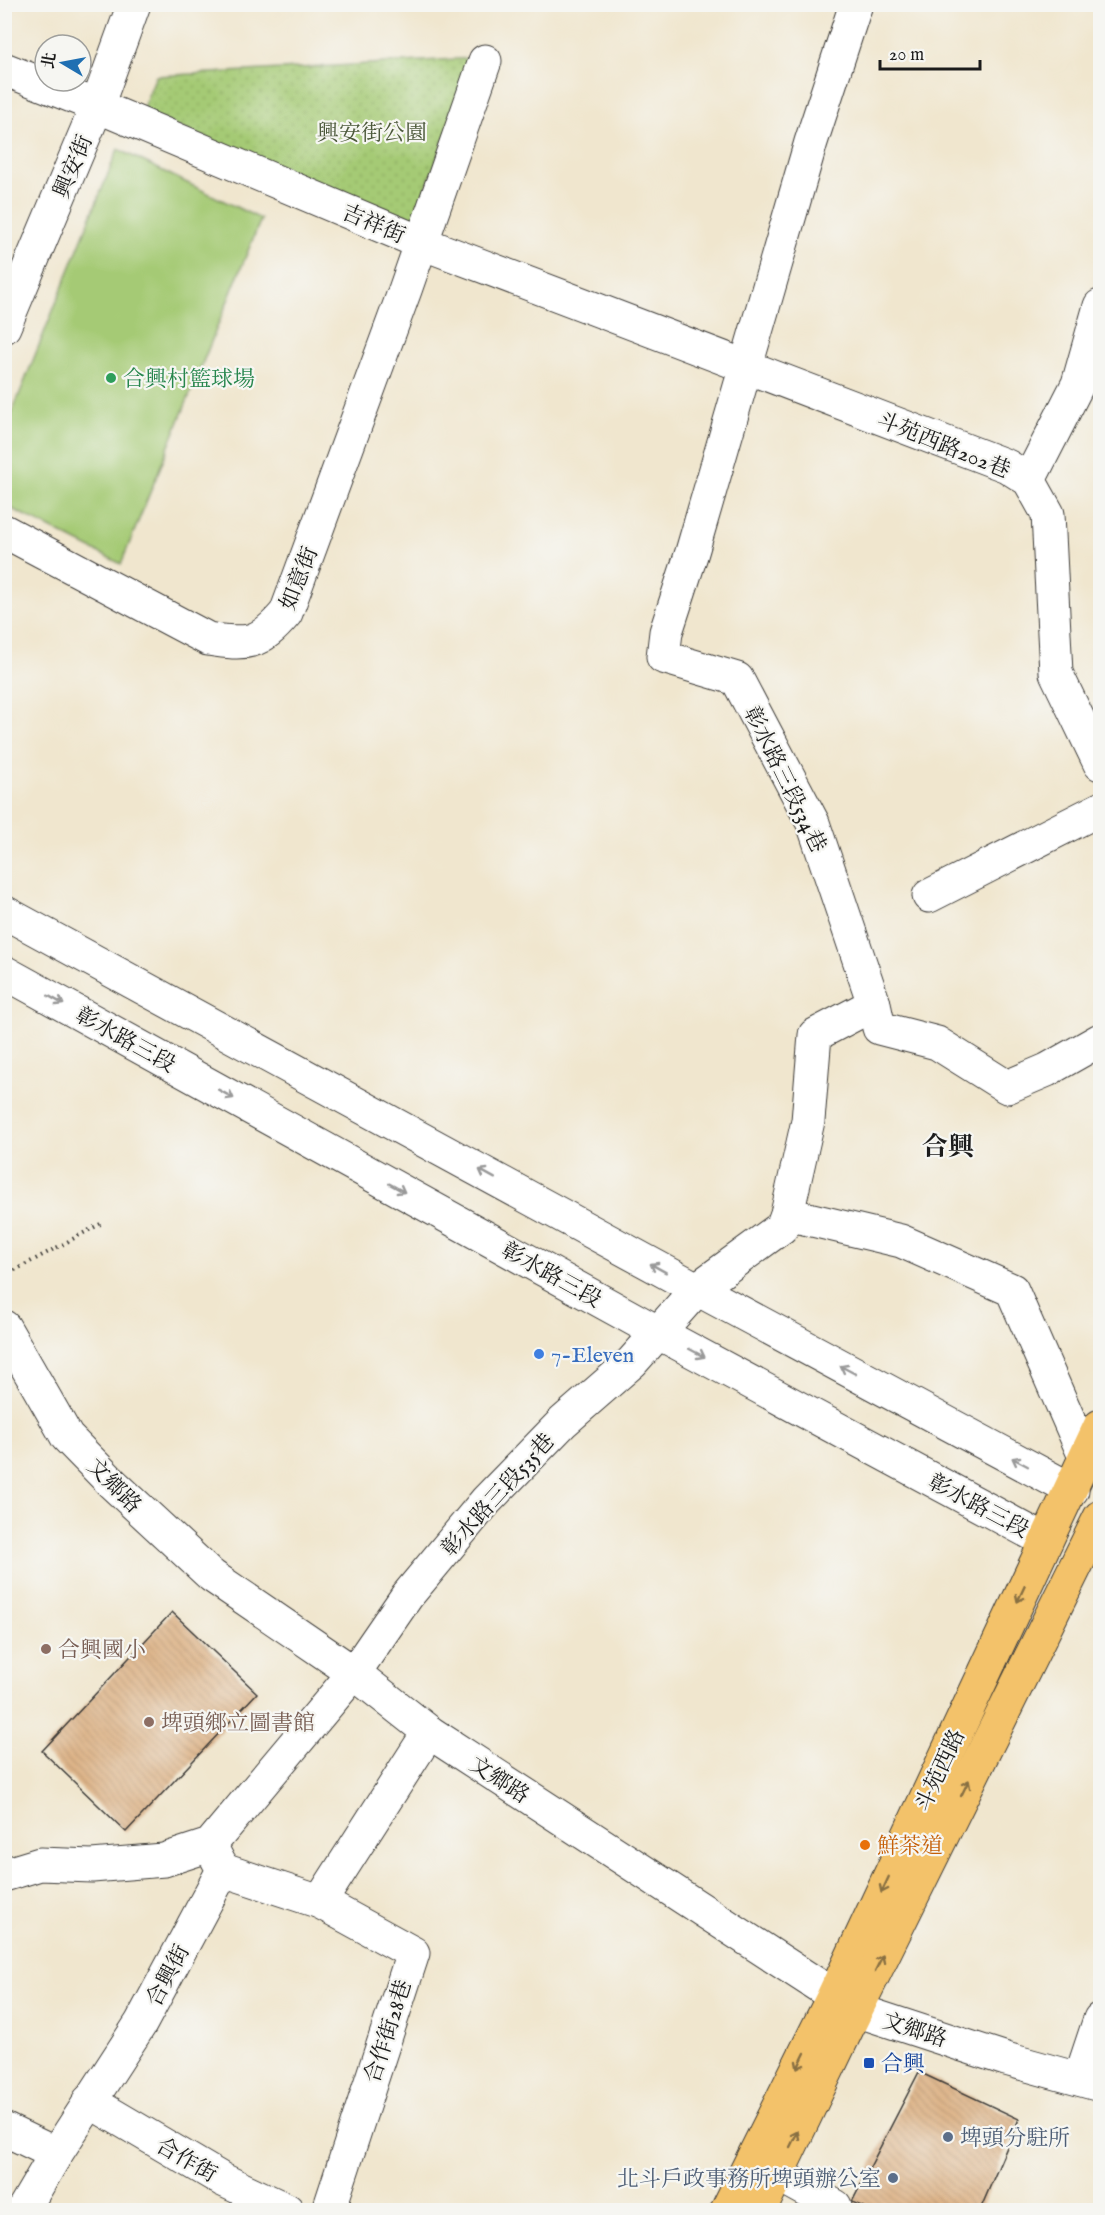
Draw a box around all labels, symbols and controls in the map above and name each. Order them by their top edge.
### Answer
north arrow [33,33,93,93]
scale bar [880,33,980,71]
text: 20 m [889,44,924,67]
text: 北 [39,51,61,70]
park label: 興安街公園 [317,120,427,148]
street label: 興安街 [48,131,100,203]
street label: 吉祥街 [337,199,409,251]
place label: 合興村籃球場 [123,366,255,394]
marker: 合興村籃球場 [104,371,118,385]
street label: 斗苑西路202巷 [872,406,1014,485]
street label: 如意街 [275,543,325,615]
street label: 彰水路三段534巷 [737,702,832,857]
one-way arrow [47,994,64,1006]
street label: 彰水路三段 [70,1002,180,1080]
one-way arrow [217,1089,235,1100]
district label: 合興 [922,1131,974,1164]
one-way arrow [478,1168,496,1179]
one-way arrow [388,1183,405,1195]
street label: 彰水路三段 [496,1237,606,1315]
one-way arrow [650,1262,667,1274]
place label: 7-Eleven [551,1342,635,1370]
marker: 7-Eleven [532,1347,546,1361]
one-way arrow [687,1348,705,1359]
one-way arrow [840,1364,858,1375]
street label: 彰水路三段535巷 [436,1428,561,1563]
street label: 文鄉路 [80,1453,147,1520]
one-way arrow [1012,1456,1029,1468]
street label: 彰水路三段 [923,1469,1033,1545]
one-way arrow [1015,1585,1027,1603]
place label: 合興國小 [58,1637,146,1665]
marker: 合興國小 [39,1642,53,1656]
place label: 埤頭鄉立圖書館 [161,1710,315,1738]
marker: 埤頭鄉立圖書館 [142,1715,156,1729]
street label: 斗苑西路 [910,1725,972,1817]
street label: 文鄉路 [464,1751,534,1810]
one-way arrow [960,1780,971,1798]
place label: 鮮茶道 [877,1833,943,1861]
marker: 鮮茶道 [858,1838,872,1852]
one-way arrow [879,1876,891,1894]
street label: 合興街 [141,1940,197,2012]
one-way arrow [873,1954,885,1972]
street label: 合作街28巷 [359,1976,419,2087]
street label: 文鄉路 [879,2007,950,2054]
place label: 合興 [881,2051,925,2079]
one-way arrow [795,2052,807,2070]
marker: 合興 [862,2056,876,2070]
place label: 埤頭分駐所 [960,2125,1070,2153]
one-way arrow [789,2130,801,2148]
marker: 埤頭分駐所 [941,2130,955,2144]
street label: 合作街 [150,2132,222,2189]
place label: 北斗戶政事務所埤頭辦公室 [617,2166,881,2194]
marker: 北斗戶政事務所埤頭辦公室 [886,2171,900,2185]

